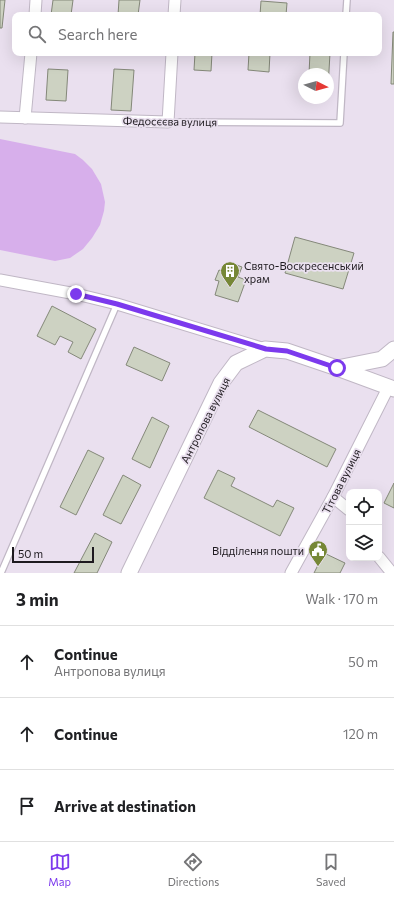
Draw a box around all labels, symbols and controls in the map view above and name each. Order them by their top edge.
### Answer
search box [12,12,382,56]
icon: search [26,23,48,45]
text: Search here [58,25,137,43]
north arrow [298,68,334,104]
street label: Федосєєва вулиця [123,114,217,128]
place label: Свято-Воскресенський храм [244,259,364,285]
building icon: Свято-Воскресенський храм [219,260,241,288]
route end [67,285,85,303]
route start [328,359,346,377]
street label: Антропова вулиця [178,375,232,465]
street label: Тітова вулиця [319,446,363,516]
map controls [346,489,382,561]
button: locate [346,489,382,525]
button: layers [346,525,382,561]
public building icon: Відділення пошти [307,539,329,567]
place label: Відділення пошти [212,544,304,557]
scale bar [12,545,94,564]
text: 50 m [18,547,43,560]
text: 3 min [16,589,59,610]
text: Walk · 170 m [306,591,378,607]
text: Continue [54,645,118,663]
icon: ahead [16,651,38,673]
text: 50 m [348,654,378,670]
text: Антропова вулиця [54,663,166,679]
icon: ahead [16,723,38,745]
text: Continue [54,725,118,743]
text: 120 m [343,726,378,742]
icon: arrive [16,795,38,817]
text: Arrive at destination [54,797,196,815]
tab: Map [48,851,71,888]
tab: Directions [168,851,219,888]
tab: Saved [316,851,346,888]

